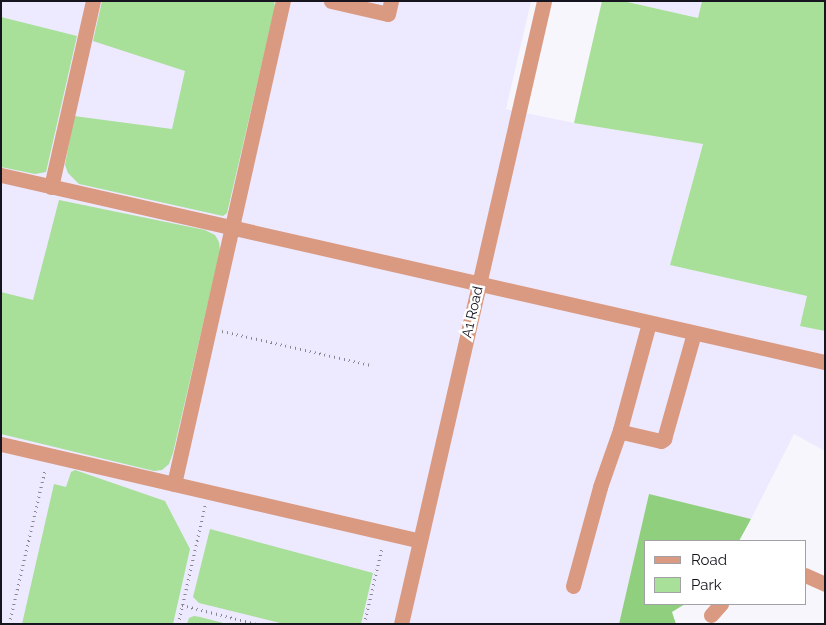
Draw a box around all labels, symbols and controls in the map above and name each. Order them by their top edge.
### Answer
street label: A1 Road [458,284,486,340]
legend [644,540,806,605]
text: Road [691,551,727,569]
text: Park [691,576,722,594]

